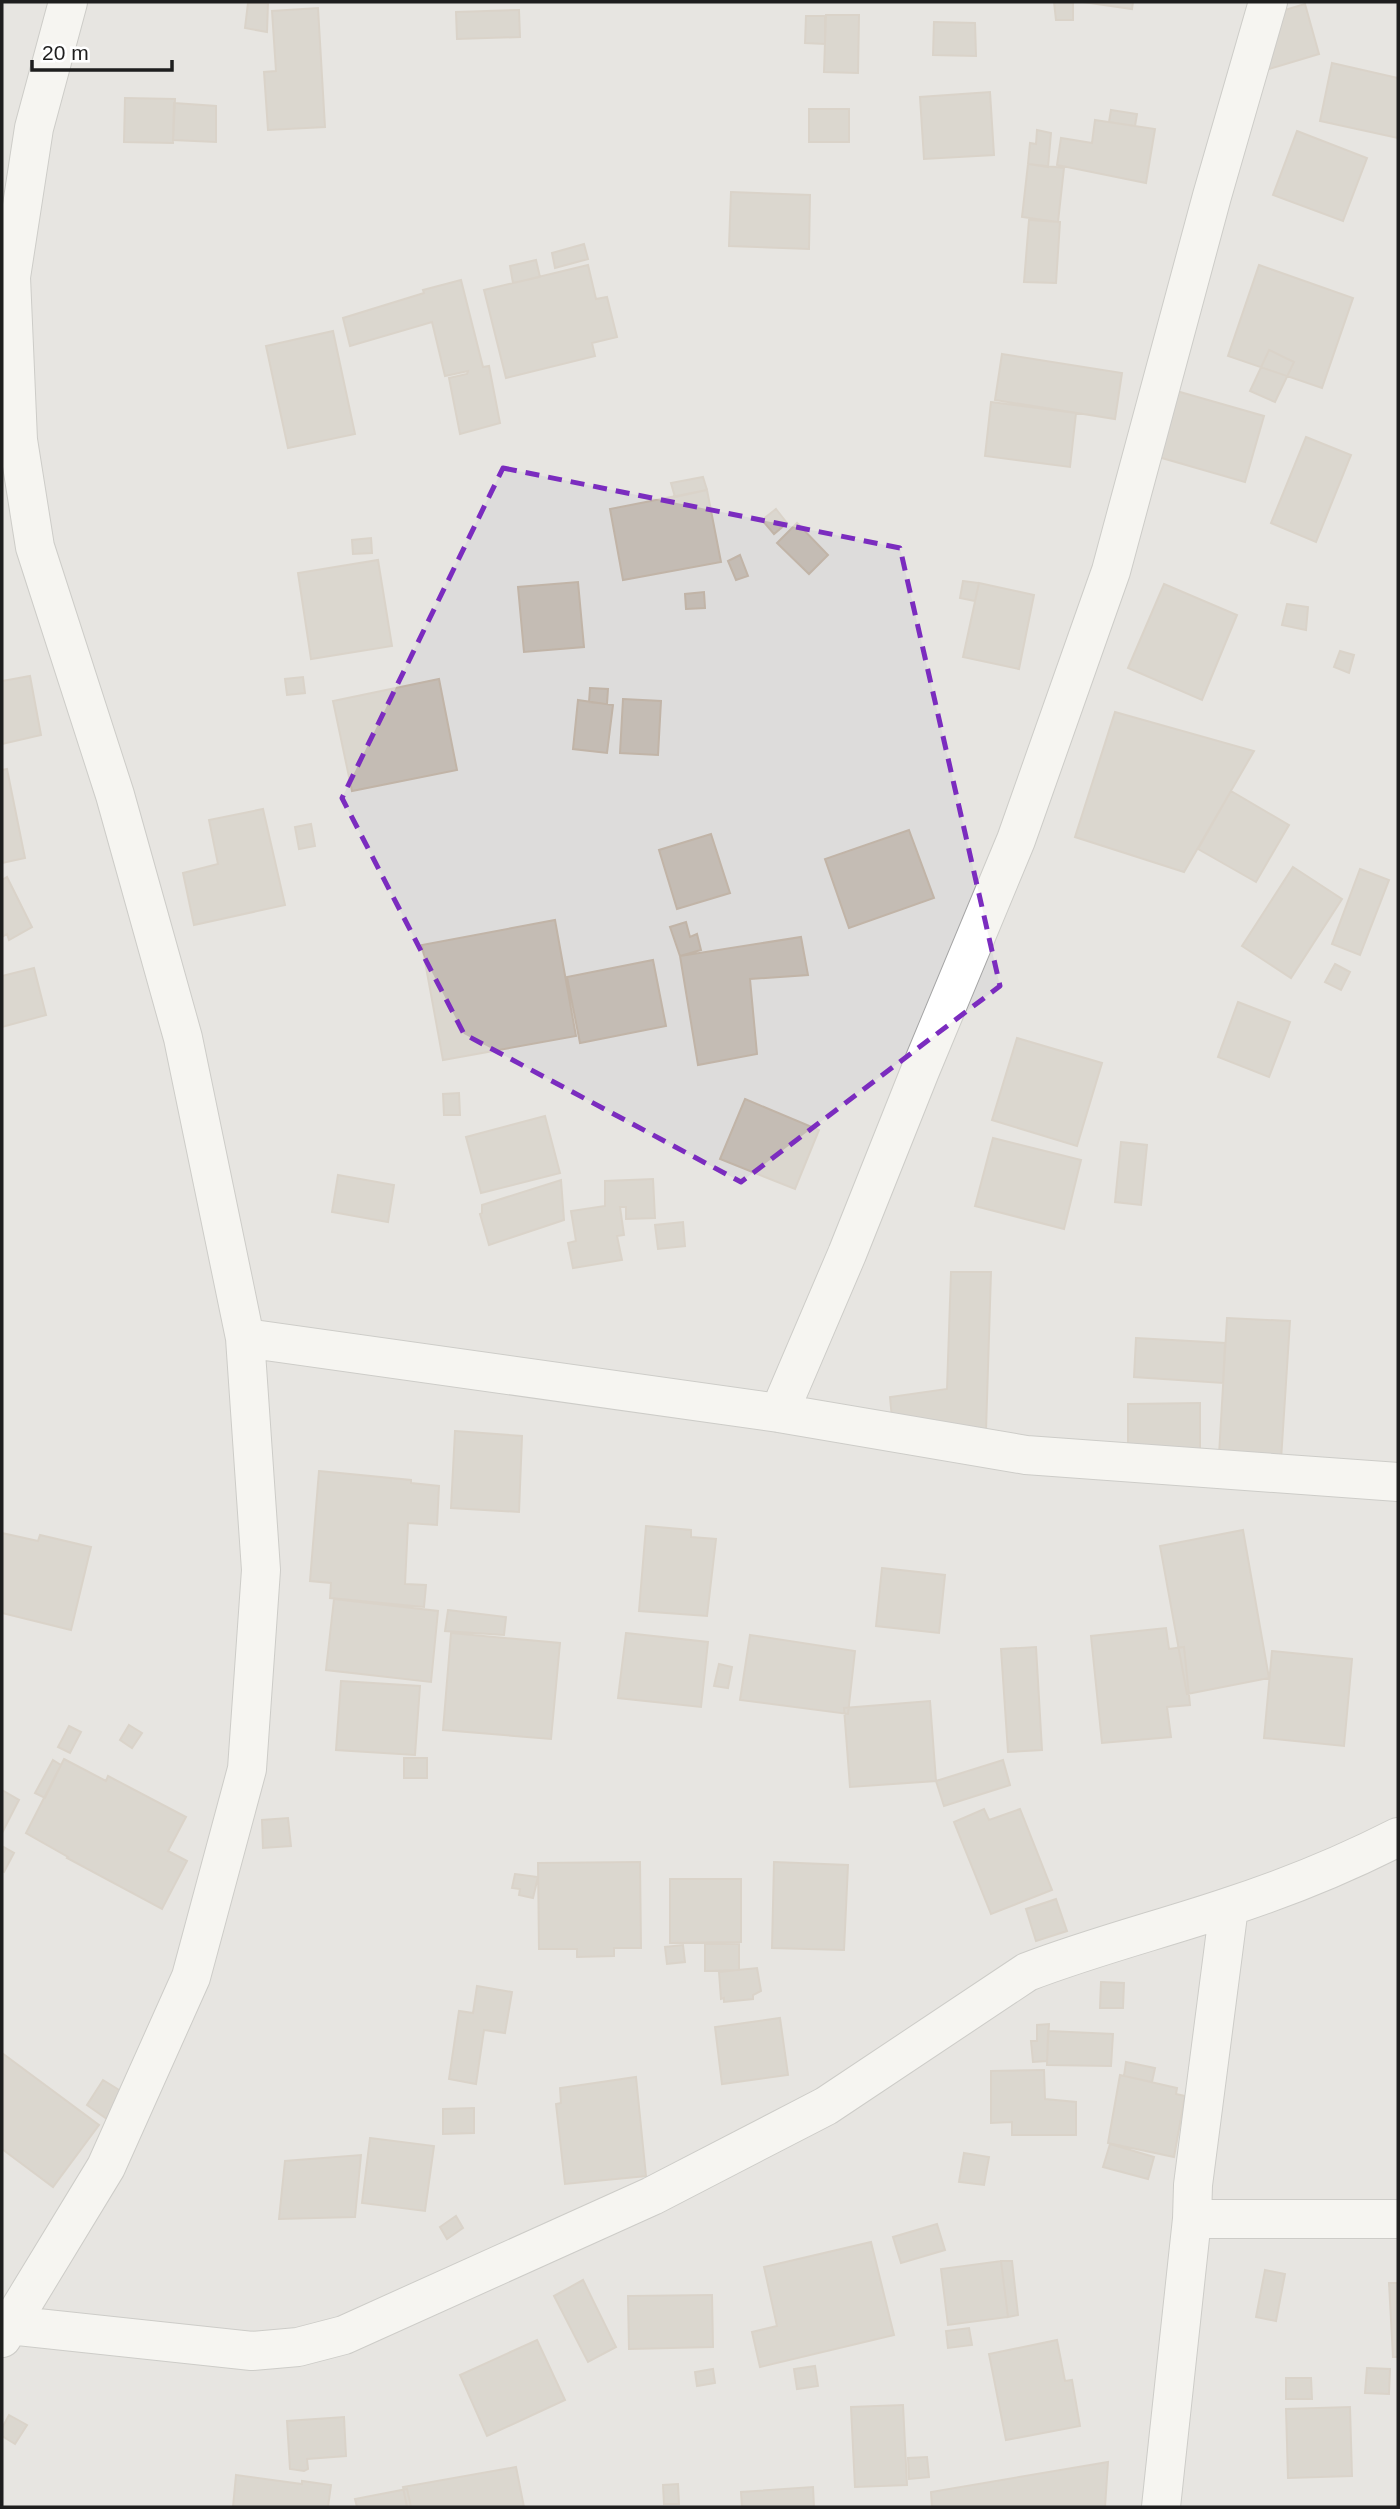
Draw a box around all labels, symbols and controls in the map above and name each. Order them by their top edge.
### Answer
scale bar [32,28,172,72]
text: 20 m [42,41,89,64]

